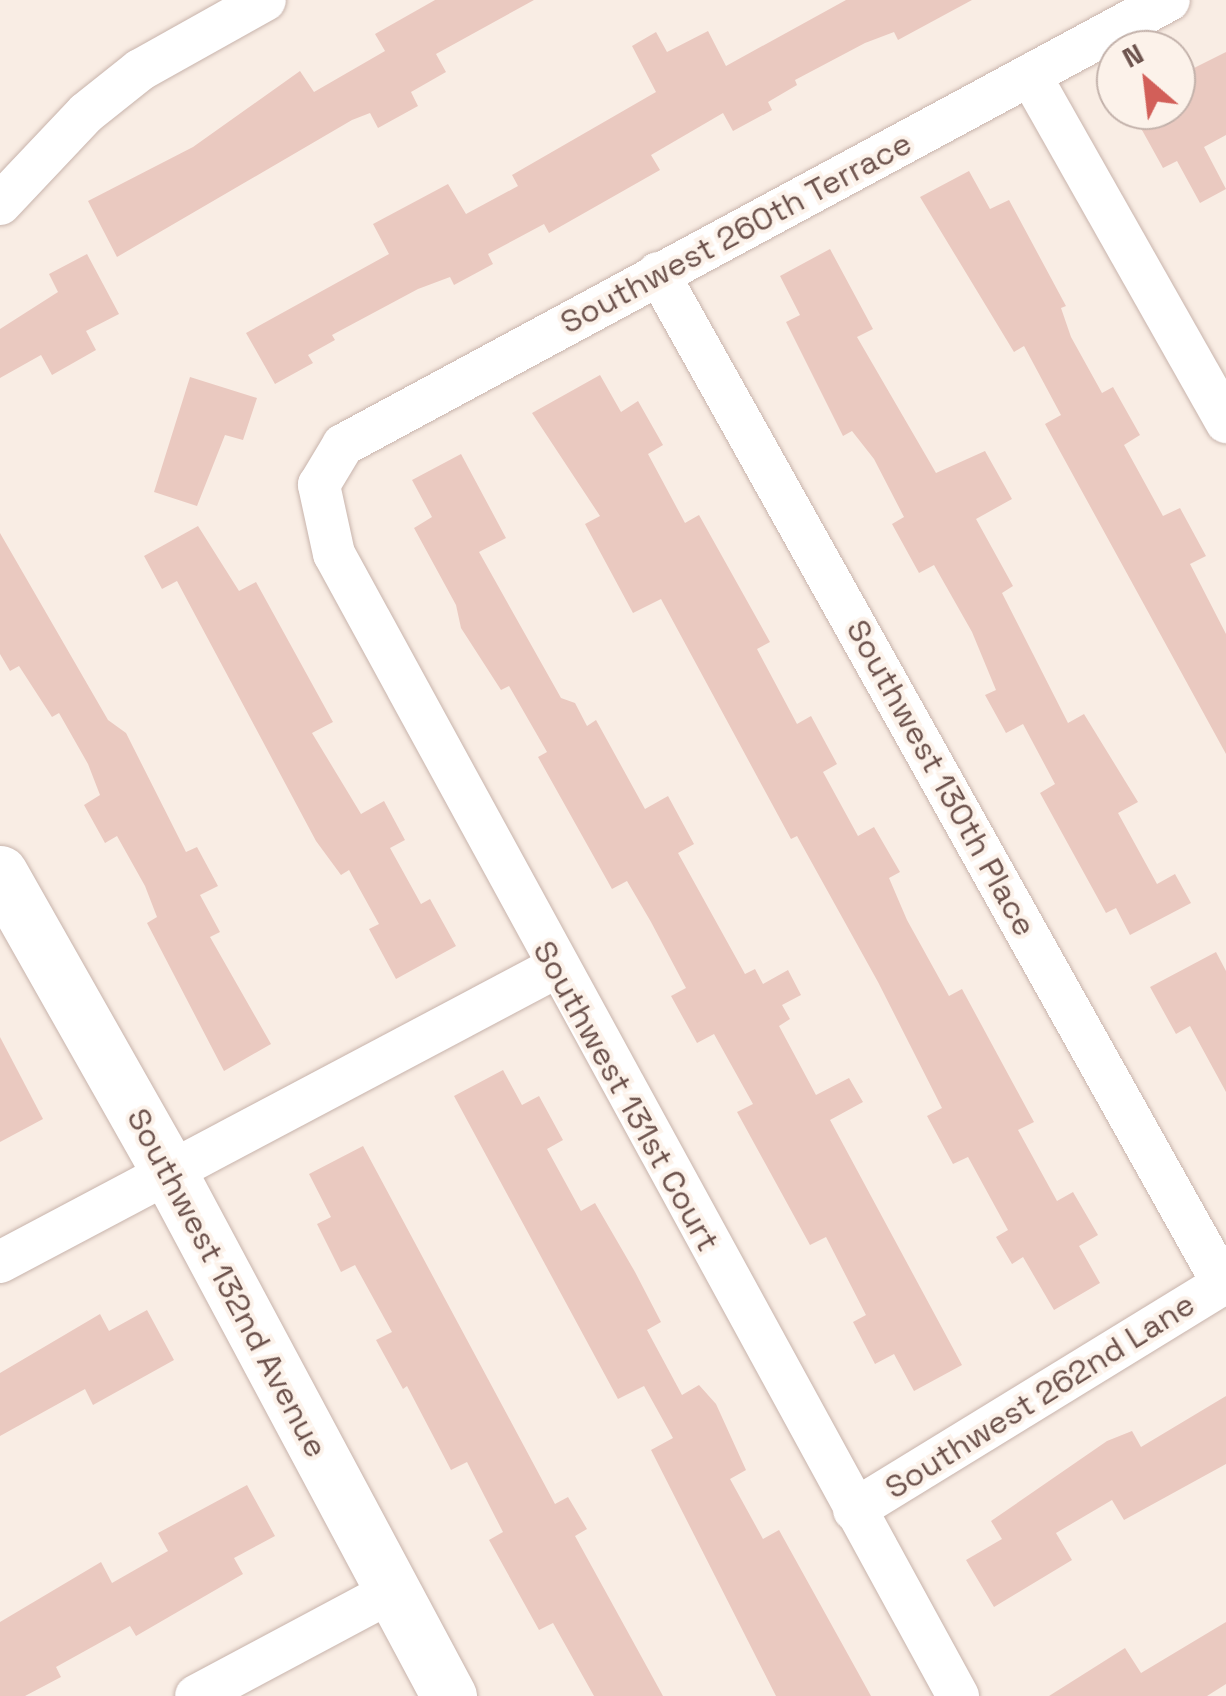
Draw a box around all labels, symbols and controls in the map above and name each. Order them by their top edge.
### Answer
north arrow [1096,30,1196,130]
text: N [1116,35,1150,76]
street label: Southwest 260th Terrace [553,124,919,342]
street label: Southwest 130th Place [838,613,1044,943]
street label: Southwest 131st Court [525,934,727,1258]
street label: Southwest 132nd Avenue [118,1102,336,1464]
street label: Southwest 262nd Lane [878,1285,1202,1507]

